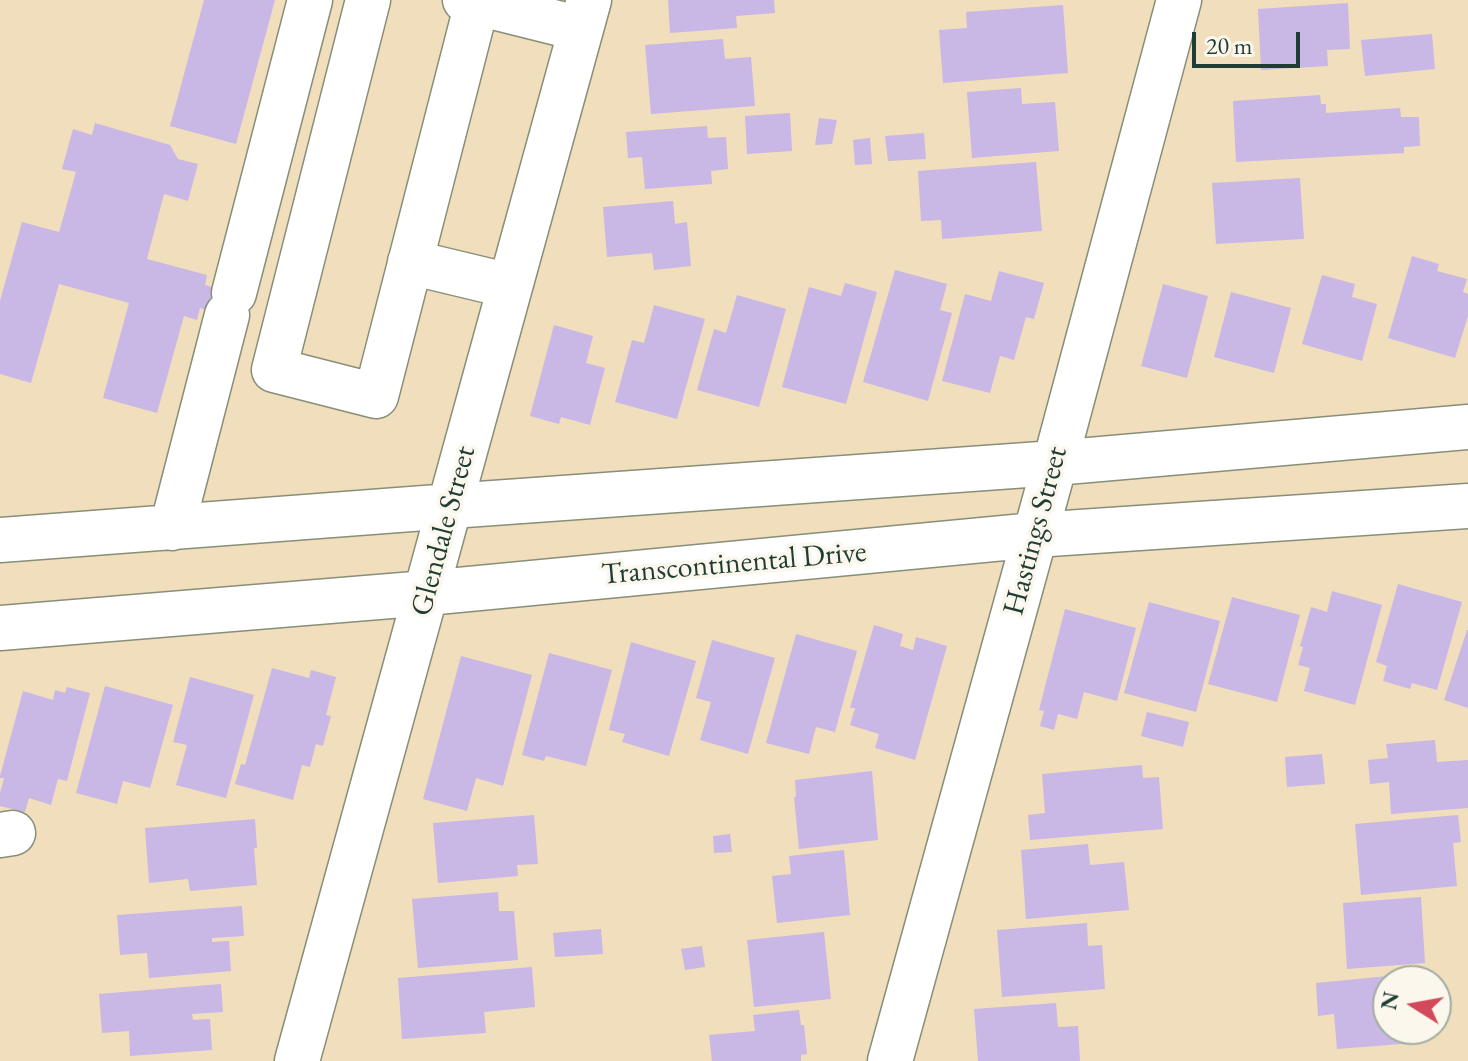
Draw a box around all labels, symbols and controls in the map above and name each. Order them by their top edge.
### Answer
scale bar [1196,16,1304,66]
text: 20 m [1206,30,1253,61]
street label: Glendale Street [404,442,484,620]
street label: Hastings Street [996,443,1076,619]
street label: Transcontinental Drive [600,534,868,594]
north arrow [1372,965,1452,1045]
text: N [1374,989,1406,1012]

